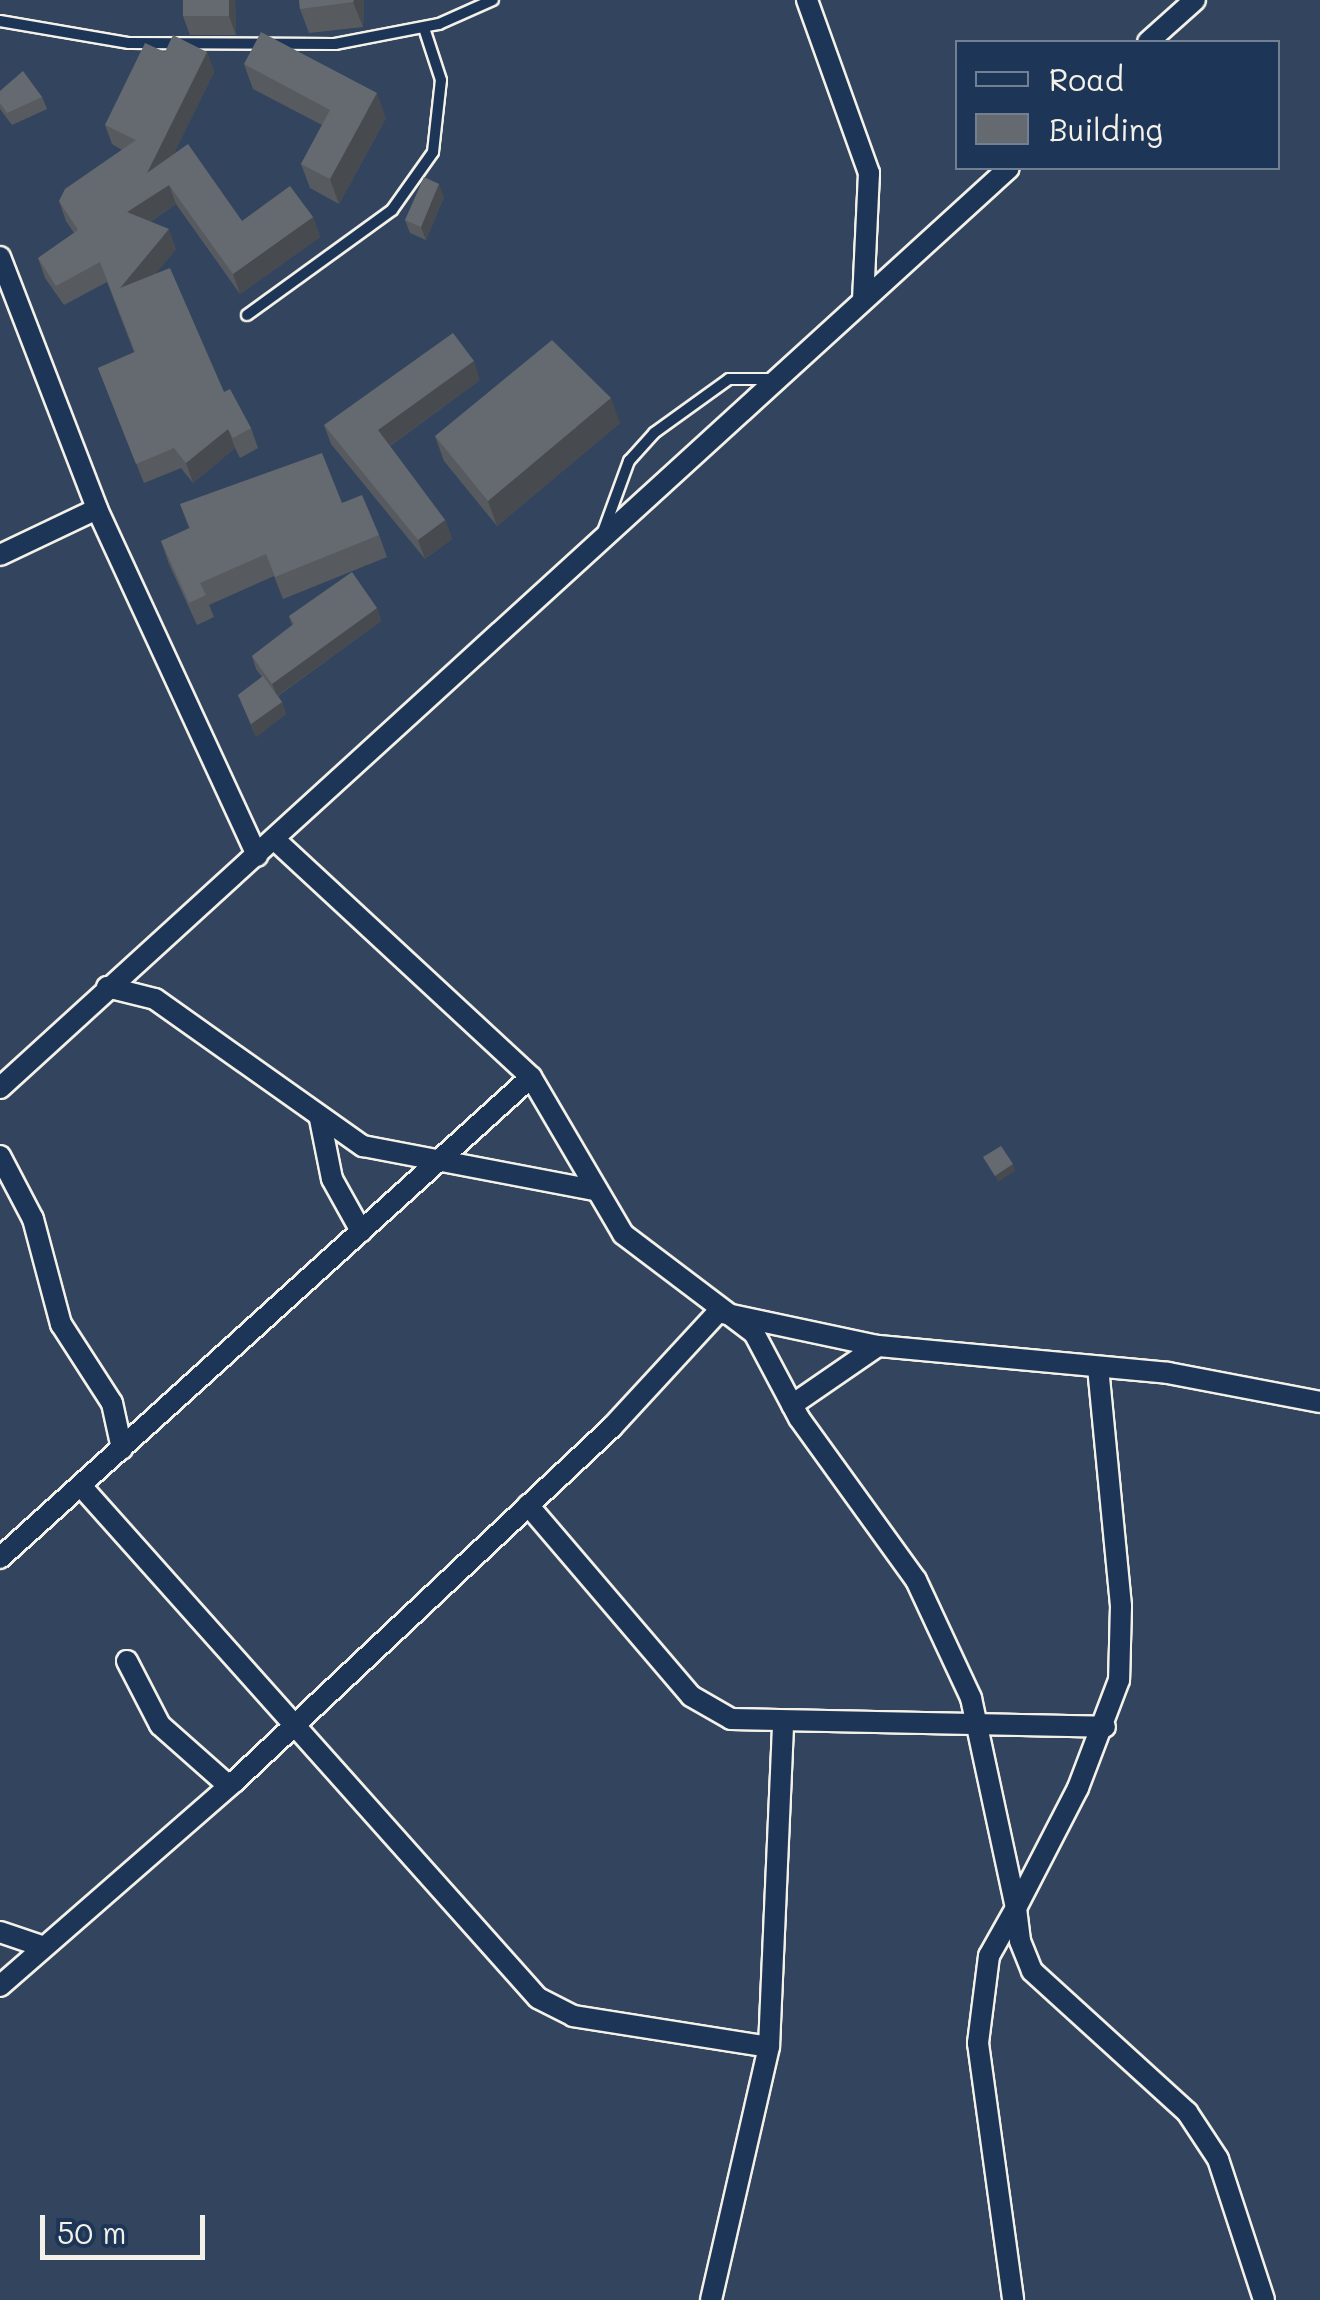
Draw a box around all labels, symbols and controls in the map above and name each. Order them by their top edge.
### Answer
legend [955,40,1280,170]
text: Road [1049,59,1124,99]
text: Building [1049,109,1163,149]
scale bar [45,2195,210,2257]
text: 50 m [57,2212,127,2252]

